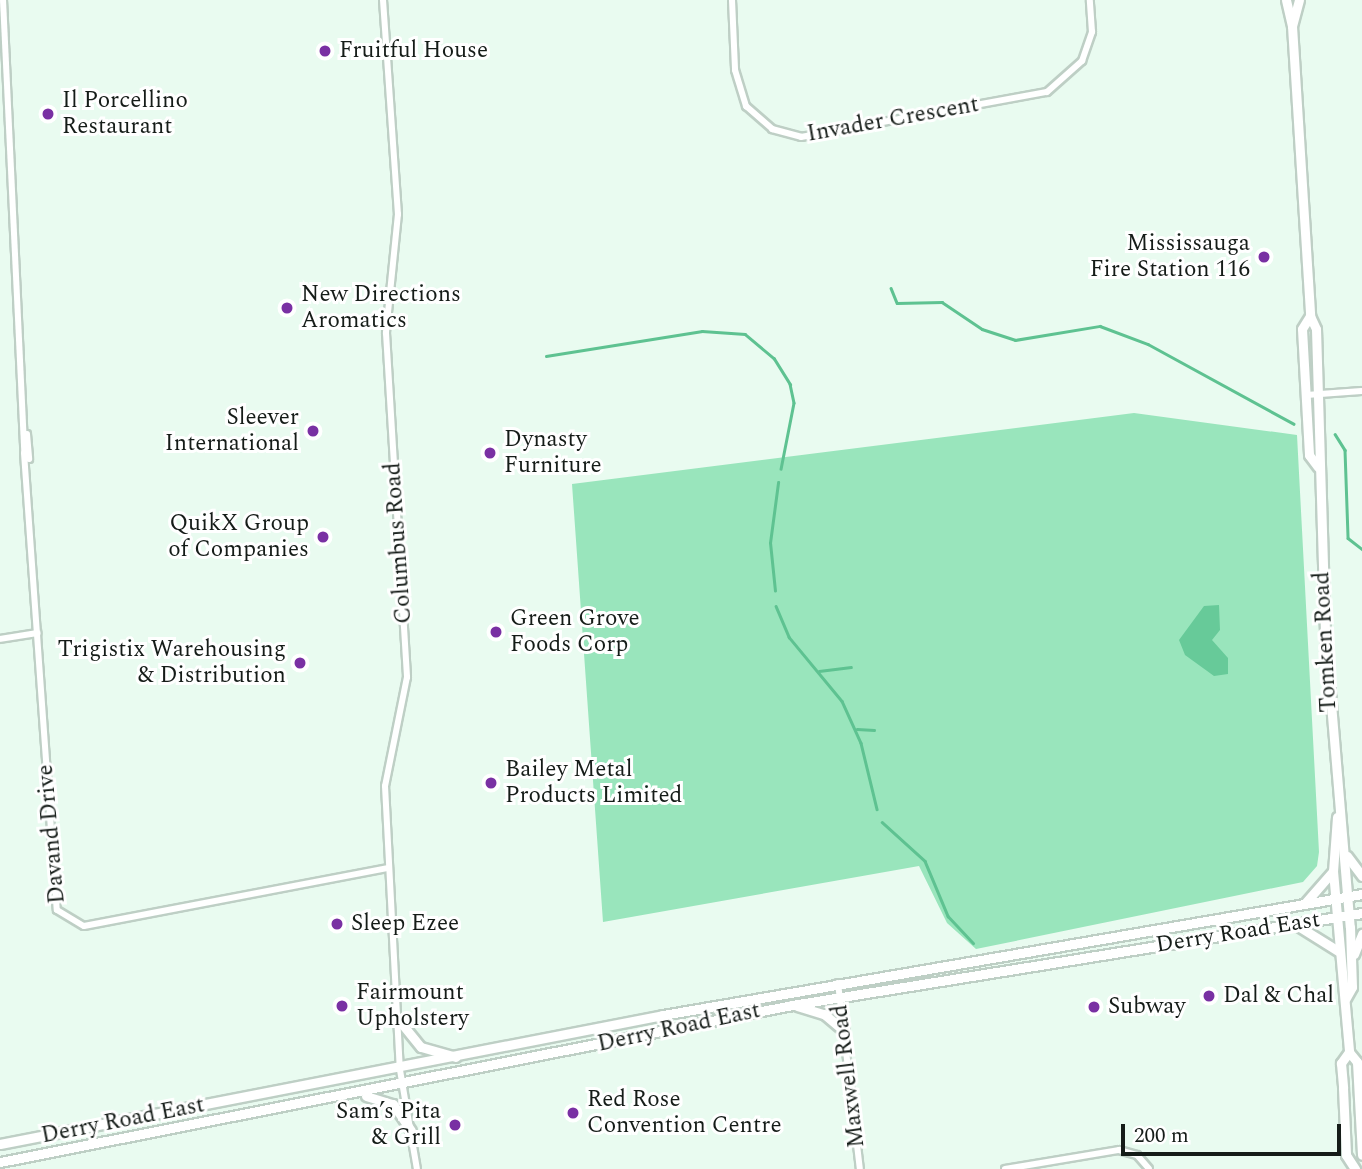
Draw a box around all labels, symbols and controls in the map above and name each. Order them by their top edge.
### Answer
place label: Fruitful House [339,37,488,65]
marker: Fruitful House [317,43,333,59]
place label: Il Porcellino Restaurant [62,87,188,141]
street label: Invader Crescent [805,91,981,149]
marker: Il Porcellino Restaurant [40,106,56,122]
place label: Mississauga Fire Station 116 [1090,230,1250,284]
marker: Mississauga Fire Station 116 [1256,249,1272,265]
place label: New Directions Aromatics [301,281,461,335]
marker: New Directions Aromatics [279,300,295,316]
place label: Sleever International [165,404,299,458]
marker: Sleever International [305,423,321,439]
place label: Dynasty Furniture [504,426,602,480]
marker: Dynasty Furniture [482,445,498,461]
street label: Columbus Road [380,461,418,625]
place label: QuikX Group of Companies [168,510,309,564]
marker: QuikX Group of Companies [315,529,331,545]
street label: Tomken Road [1309,571,1343,713]
place label: Green Grove Foods Corp [510,605,640,659]
marker: Green Grove Foods Corp [488,624,504,640]
place label: Trigistix Warehousing & Distribution [58,636,286,690]
marker: Trigistix Warehousing & Distribution [292,655,308,671]
place label: Bailey Metal Products Limited [505,756,682,810]
street label: Davand Drive [32,763,72,905]
marker: Bailey Metal Products Limited [483,775,499,791]
street label: Derry Road East [1154,906,1322,960]
place label: Sleep Ezee [351,910,459,938]
marker: Sleep Ezee [329,916,345,932]
place label: Fairmount Upholstery [356,979,469,1033]
place label: Dal & Chal [1223,982,1334,1010]
marker: Dal & Chal [1201,988,1217,1004]
place label: Subway [1108,993,1185,1021]
street label: Derry Road East [595,997,763,1059]
marker: Fairmount Upholstery [334,998,350,1014]
marker: Subway [1086,999,1102,1015]
street label: Maxwell Road [827,1003,871,1149]
place label: Red Rose Convention Centre [587,1086,782,1140]
street label: Derry Road East [39,1092,207,1150]
place label: Sam’s Pita & Grill [336,1098,441,1152]
marker: Red Rose Convention Centre [565,1105,581,1121]
scale bar [1124,1110,1344,1154]
marker: Sam’s Pita & Grill [447,1117,463,1133]
text: 200 m [1134,1120,1189,1152]

